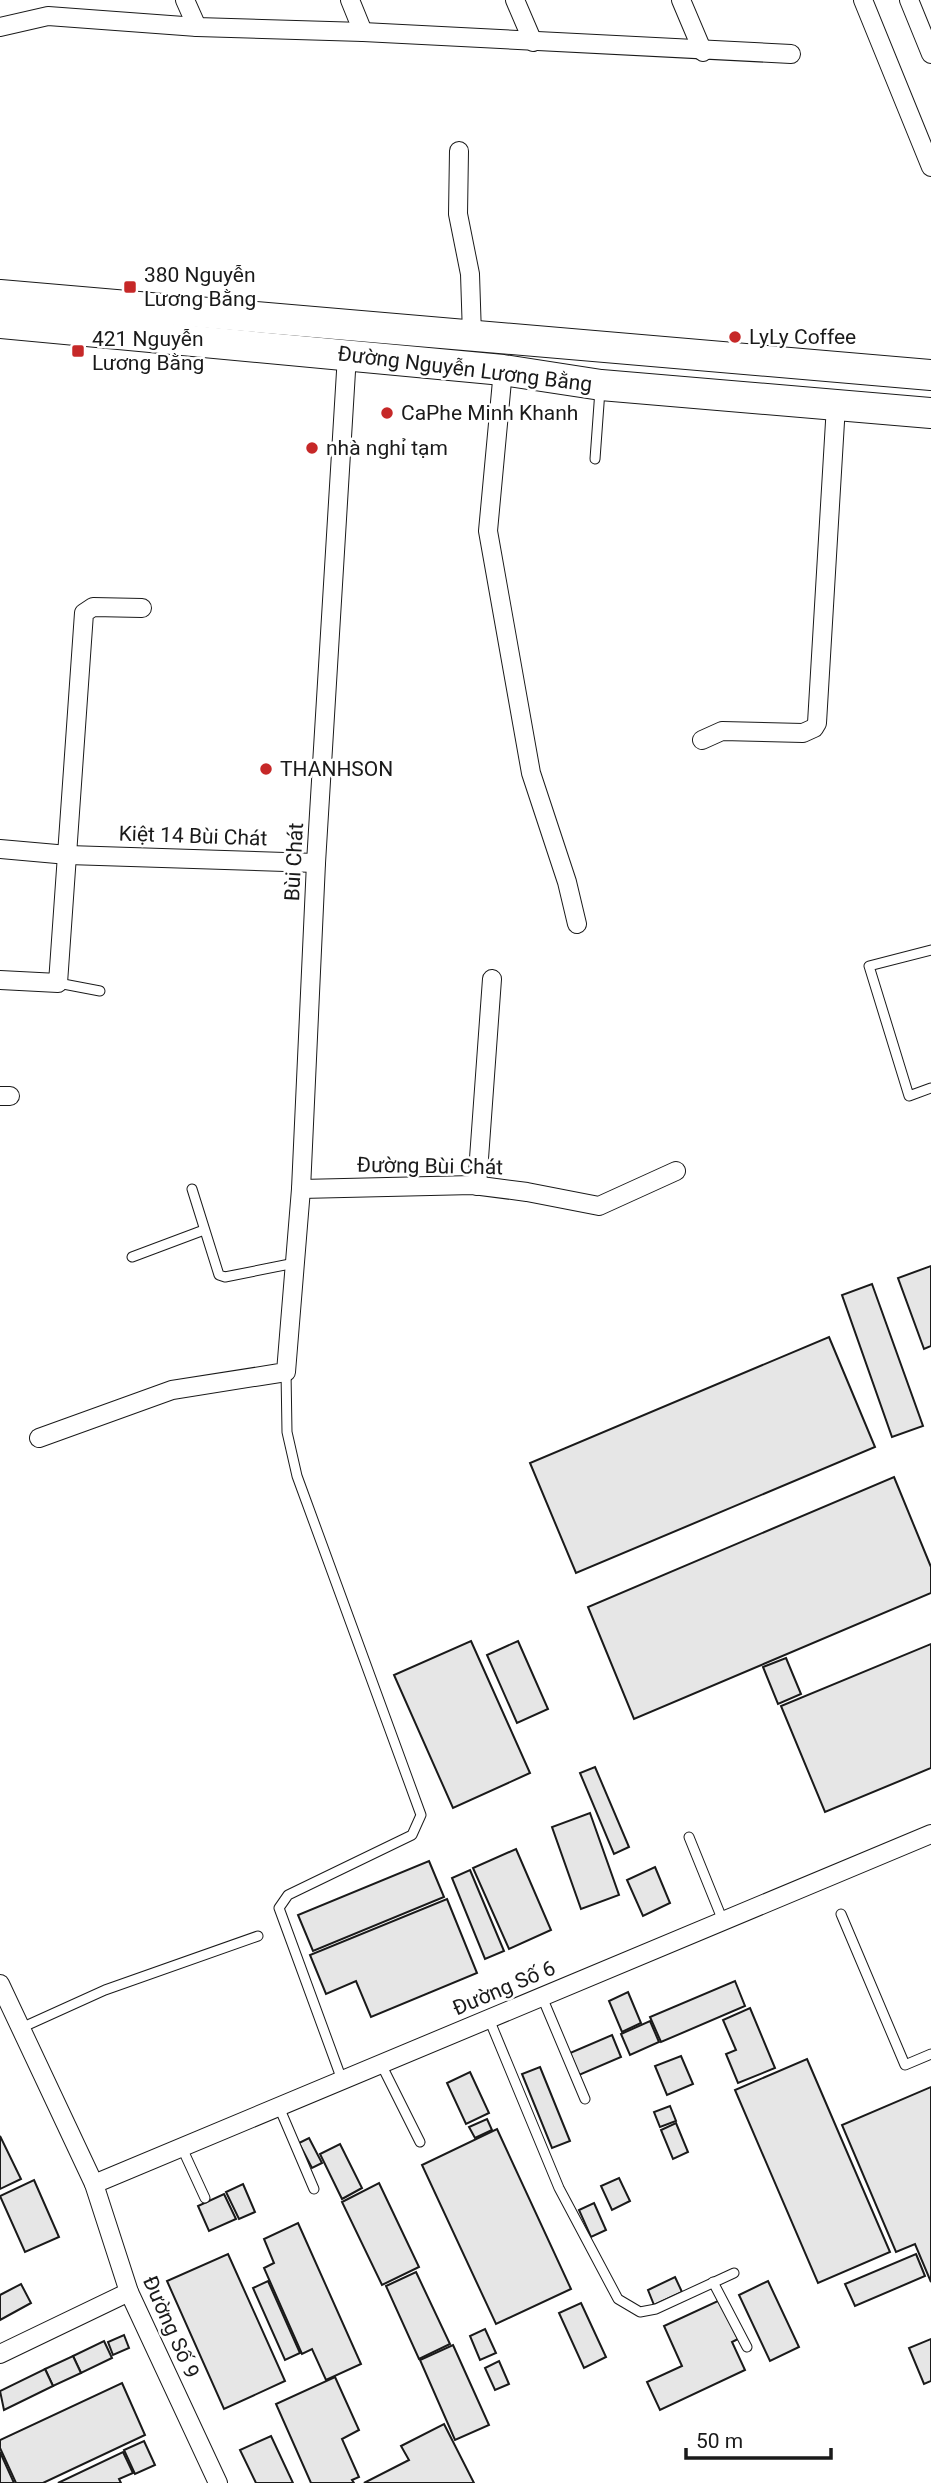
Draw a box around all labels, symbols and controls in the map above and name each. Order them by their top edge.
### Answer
place label: 380 Nguyễn Lương Bằng [144,263,256,311]
marker: 380 Nguyễn Lương Bằng [122,279,138,295]
place label: LyLy Coffee [749,325,856,349]
place label: 421 Nguyễn Lương Bằng [92,327,204,375]
marker: LyLy Coffee [727,329,743,345]
street label: Đường Nguyễn Lương Bằng [336,341,594,397]
marker: 421 Nguyễn Lương Bằng [70,343,86,359]
place label: CaPhe Minh Khanh [401,401,578,425]
marker: CaPhe Minh Khanh [379,405,395,421]
place label: nhà nghỉ tạm [326,436,448,460]
marker: nhà nghỉ tạm [304,440,320,456]
place label: THANHSON [280,757,393,781]
marker: THANHSON [258,761,274,777]
street label: Kiệt 14 Bùi Chát [118,821,268,851]
street label: Bùi Chát [280,822,308,902]
street label: Đường Bùi Chát [357,1153,503,1179]
street label: Đường Số 6 [449,1956,559,2020]
street label: Đường Số 9 [138,2272,204,2382]
scale bar [686,2416,831,2460]
text: 50 m [696,2429,743,2453]

